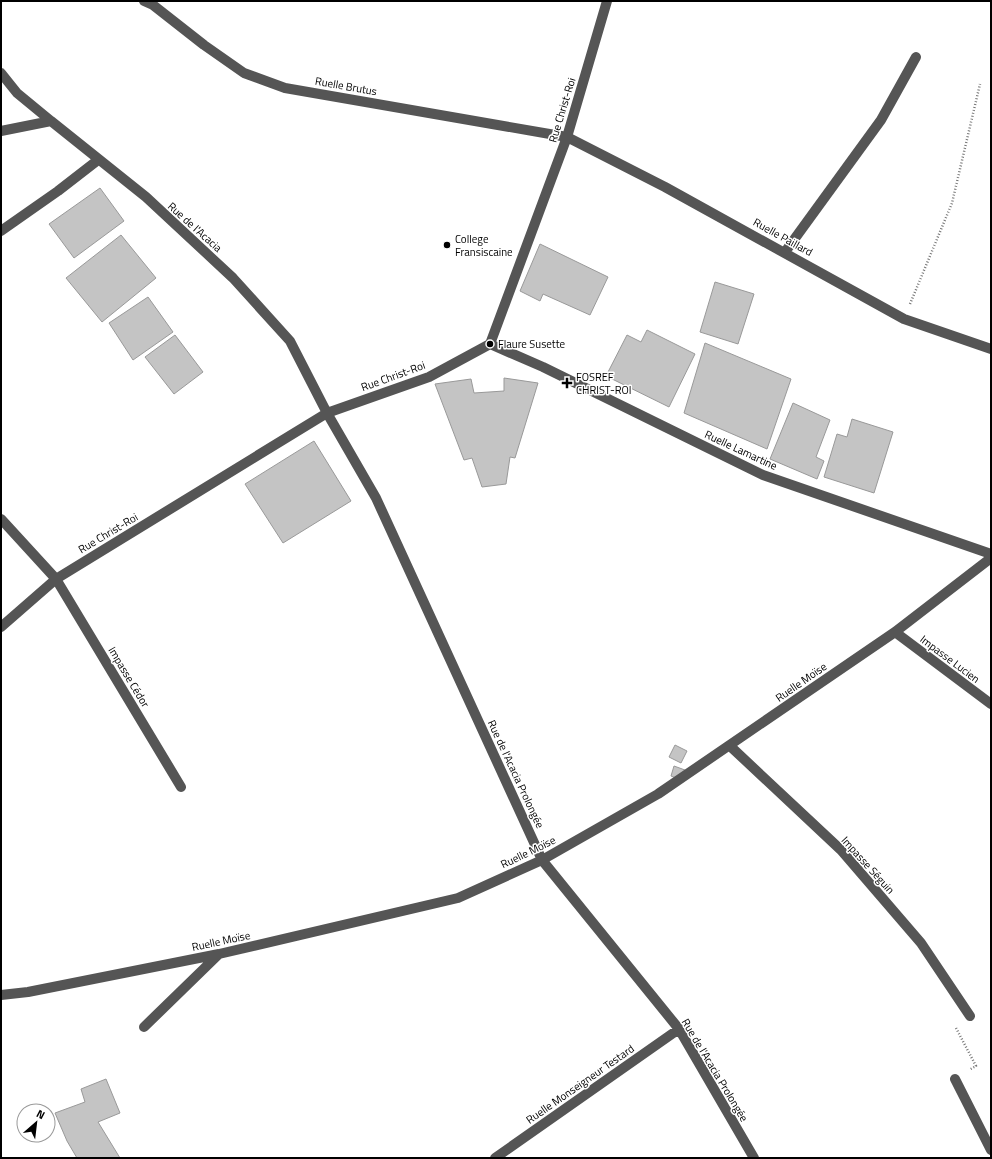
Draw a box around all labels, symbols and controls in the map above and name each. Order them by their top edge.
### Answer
street label: Ruelle Brutus [314,73,378,99]
street label: Rue Christ-Roi [545,76,579,144]
street label: Rue de l'Acacia [164,198,226,256]
street label: Ruelle Paillard [750,214,816,260]
place label: College Fransiscaine [455,231,513,260]
marker: College Fransiscaine [442,240,452,250]
place label: Flaure Susette [498,336,566,352]
marker: Flaure Susette [485,339,495,349]
street label: Rue Christ-Roi [359,357,427,395]
place label: FOSREF CHRIST-ROI [576,369,632,398]
marker: FOSREF CHRIST-ROI [561,377,573,389]
street label: Ruelle Lamartine [702,426,780,474]
street label: Rue Christ-Roi [75,509,141,557]
street label: Impasse Lucien [917,631,983,687]
street label: Impasse Cédor [105,644,154,711]
street label: Ruelle Moïse [772,658,830,706]
street label: Rue de l'Acacia Prolongée [484,717,548,831]
street label: Ruelle Moïse [498,832,559,872]
street label: Impasse Séguin [838,833,898,897]
street label: Ruelle Moïse [190,927,252,955]
street label: Rue de l'Acacia Prolongée [678,1015,752,1125]
street label: Ruelle Monseigneur Testard [523,1040,637,1127]
north arrow [16,1103,56,1143]
text: N [34,1105,48,1123]

